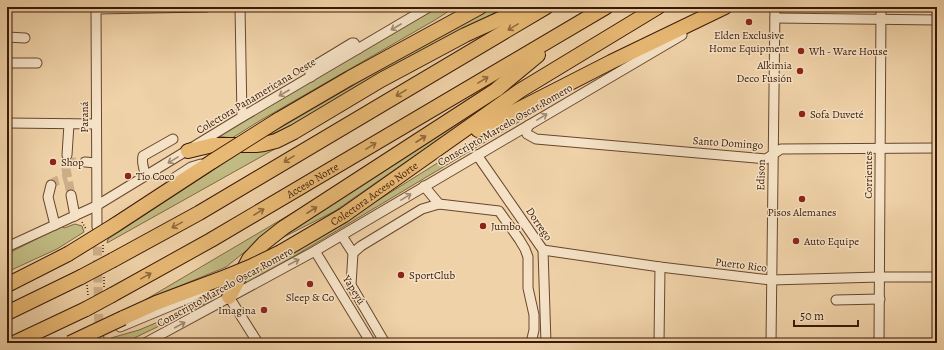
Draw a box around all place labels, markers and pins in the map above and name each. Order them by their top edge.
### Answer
marker: Elden Exclusive Home Equipment [744,17,754,27]
place label: Elden Exclusive Home Equipment [709,28,790,56]
place label: Wh - Ware House [808,44,888,59]
marker: Wh - Ware House [796,46,806,56]
place label: Alkimia Deco Fusión [737,58,793,86]
marker: Alkimia Deco Fusión [795,66,805,76]
place label: Sofa Duveté [810,107,864,122]
marker: Sofa Duveté [797,109,807,119]
place label: Shop [61,155,84,170]
marker: Shop [48,157,58,167]
place label: Tío Coco [136,169,175,184]
marker: Tío Coco [123,171,133,181]
marker: Pisos Alemanes [797,194,807,204]
place label: Pisos Alemanes [767,205,837,220]
place label: Jumbo [491,219,521,234]
marker: Jumbo [478,221,488,231]
place label: Auto Equipe [803,234,859,249]
marker: Auto Equipe [791,236,801,246]
place label: SportClub [409,268,455,283]
marker: SportClub [396,270,406,280]
marker: Sleep & Co [305,279,315,289]
place label: Sleep & Co [286,290,335,305]
place label: Imagina [218,303,257,318]
marker: Imagina [259,305,269,315]

